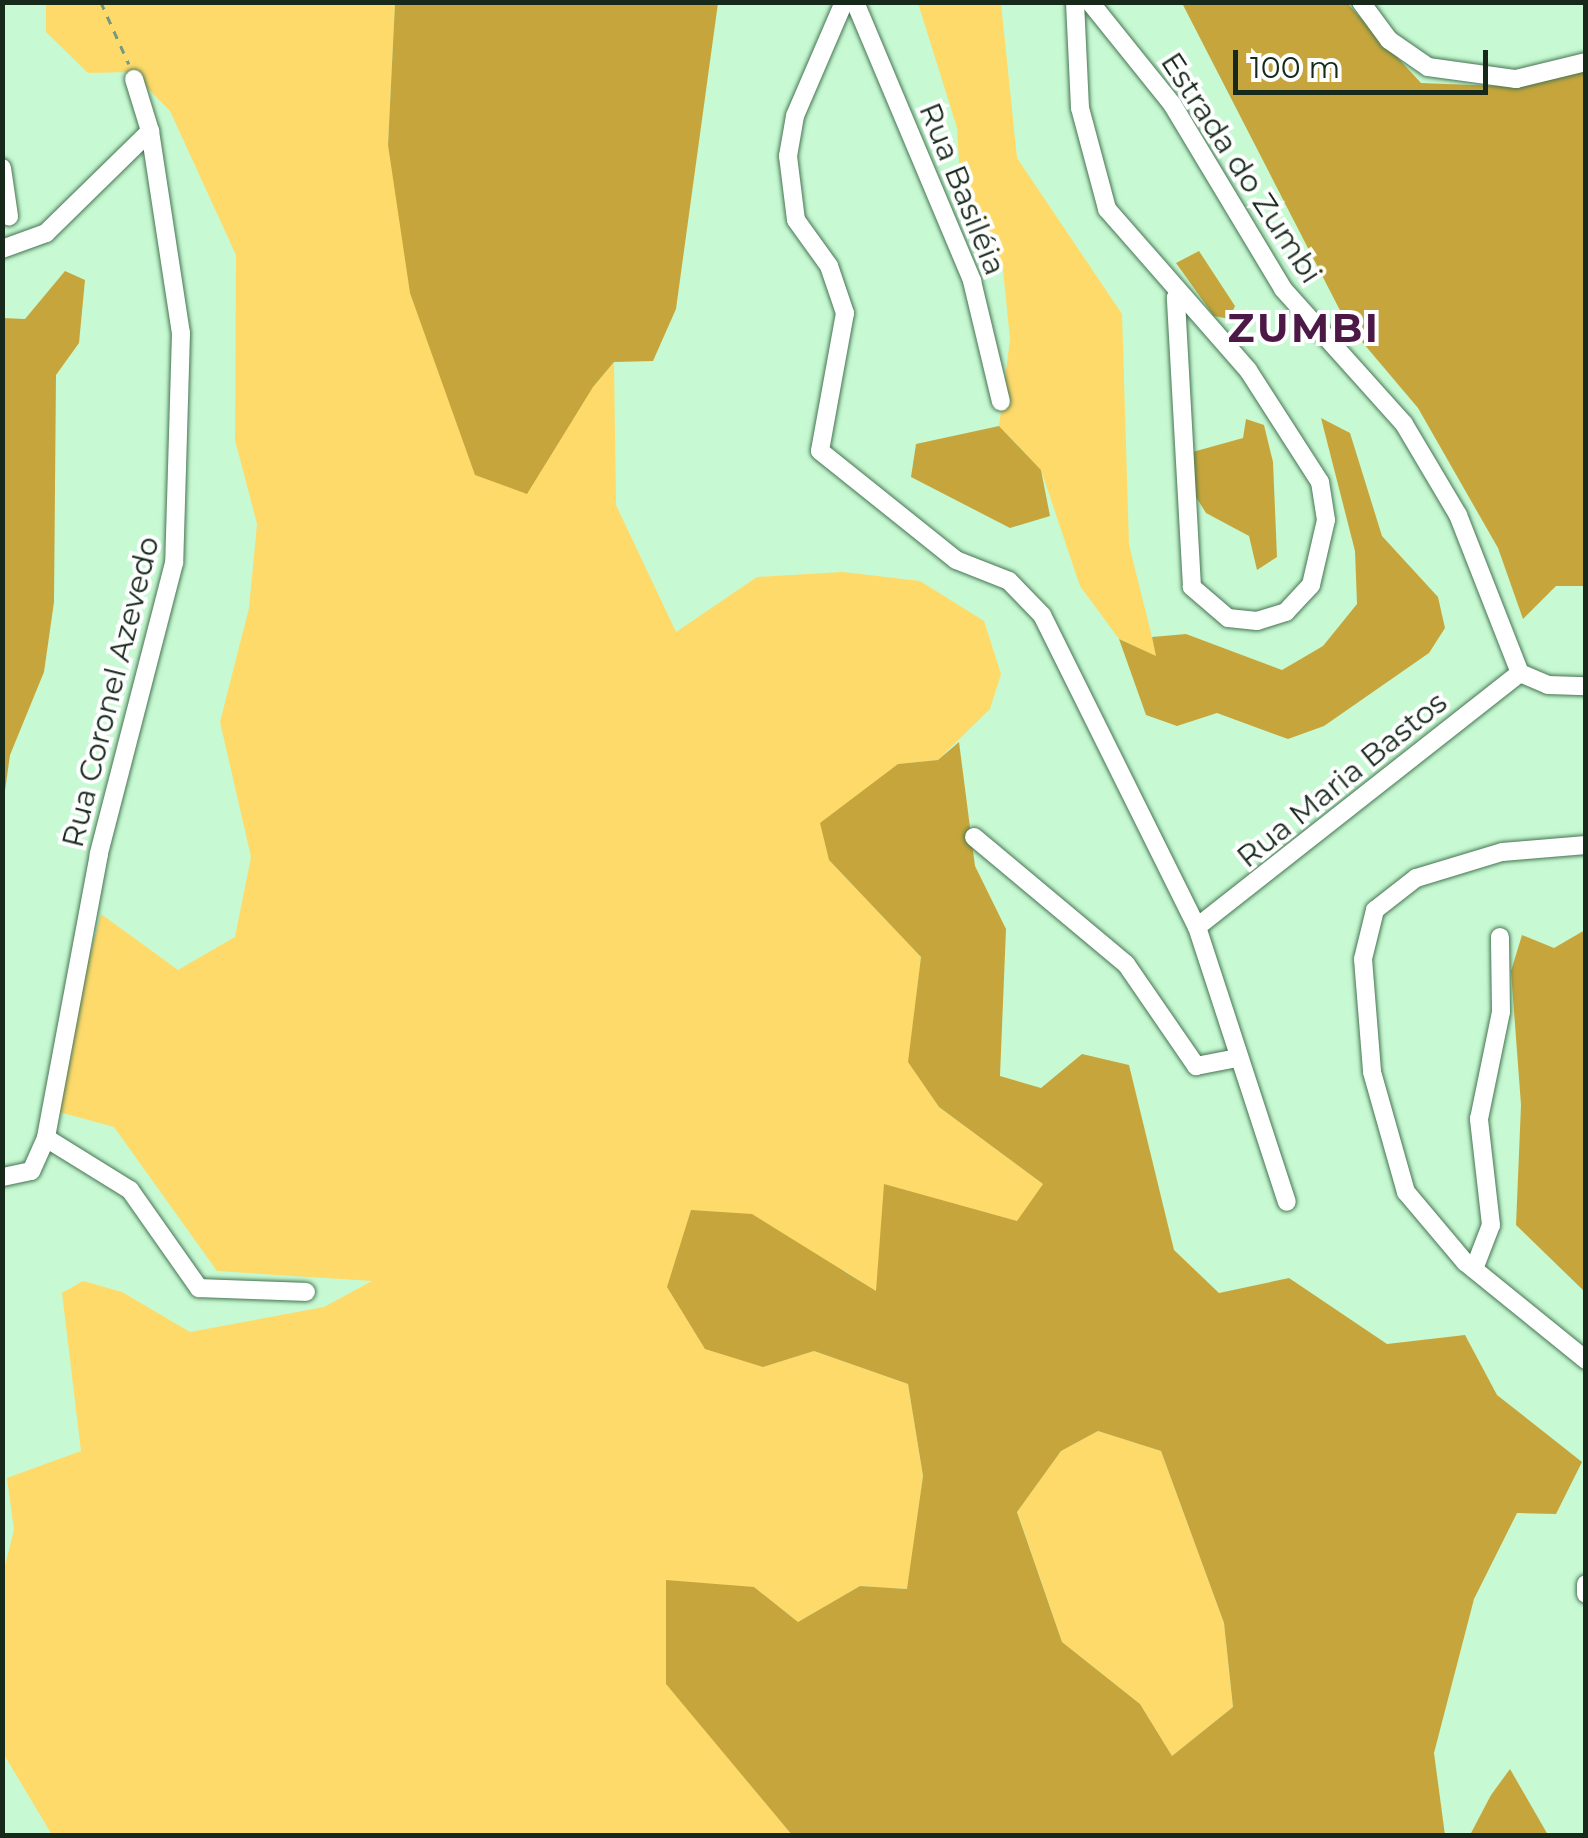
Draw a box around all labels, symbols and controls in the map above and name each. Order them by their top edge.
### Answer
scale bar [1238,30,1493,92]
street label: Estrada do Zumbi [1153,46,1329,290]
text: 100 m [1250,49,1340,86]
street label: Rua Basiléia [911,98,1013,280]
district label: ZUMBI [1228,304,1380,352]
street label: Rua Coronel Azevedo [55,533,167,851]
street label: Rua Maria Bastos [1230,684,1454,876]

